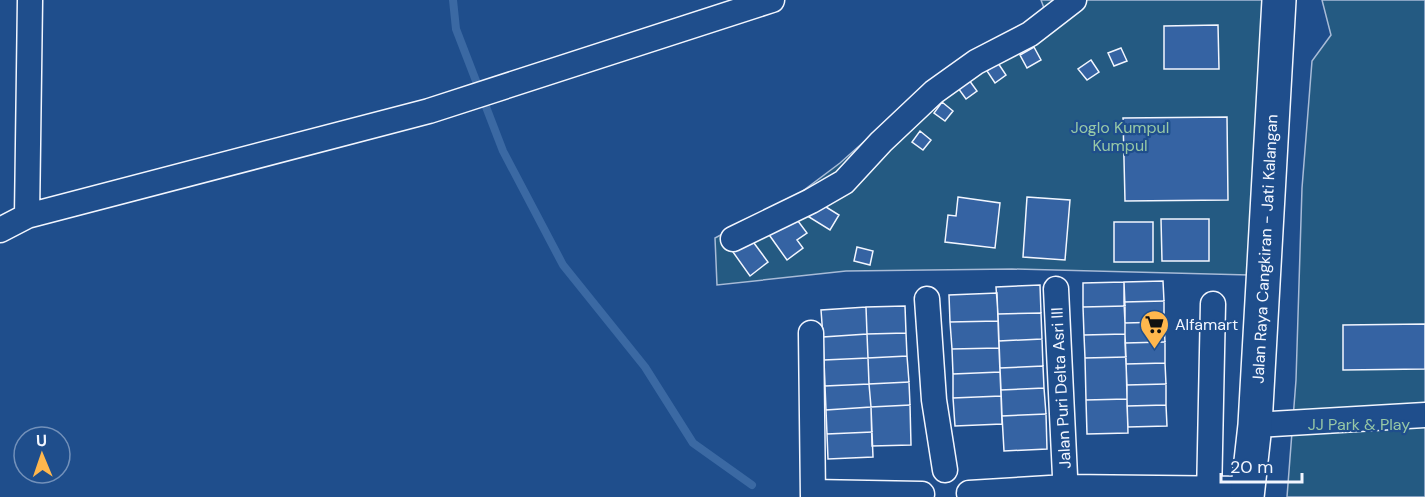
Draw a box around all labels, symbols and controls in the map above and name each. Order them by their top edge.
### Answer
street label: Jalan Raya Cangkiran - Jati Kalangan [1247,114,1283,384]
park label: Joglo Kumpul Kumpul [1071,117,1169,156]
street label: Jalan Puri Delta Asri III [1046,307,1076,469]
supermarket icon: Alfamart [1138,308,1170,350]
place label: Alfamart [1175,314,1238,335]
park label: JJ Park & Play [1308,414,1410,435]
north arrow [12,425,72,485]
text: U [36,430,47,451]
scale bar [1221,446,1302,484]
text: 20 m [1230,455,1273,479]

